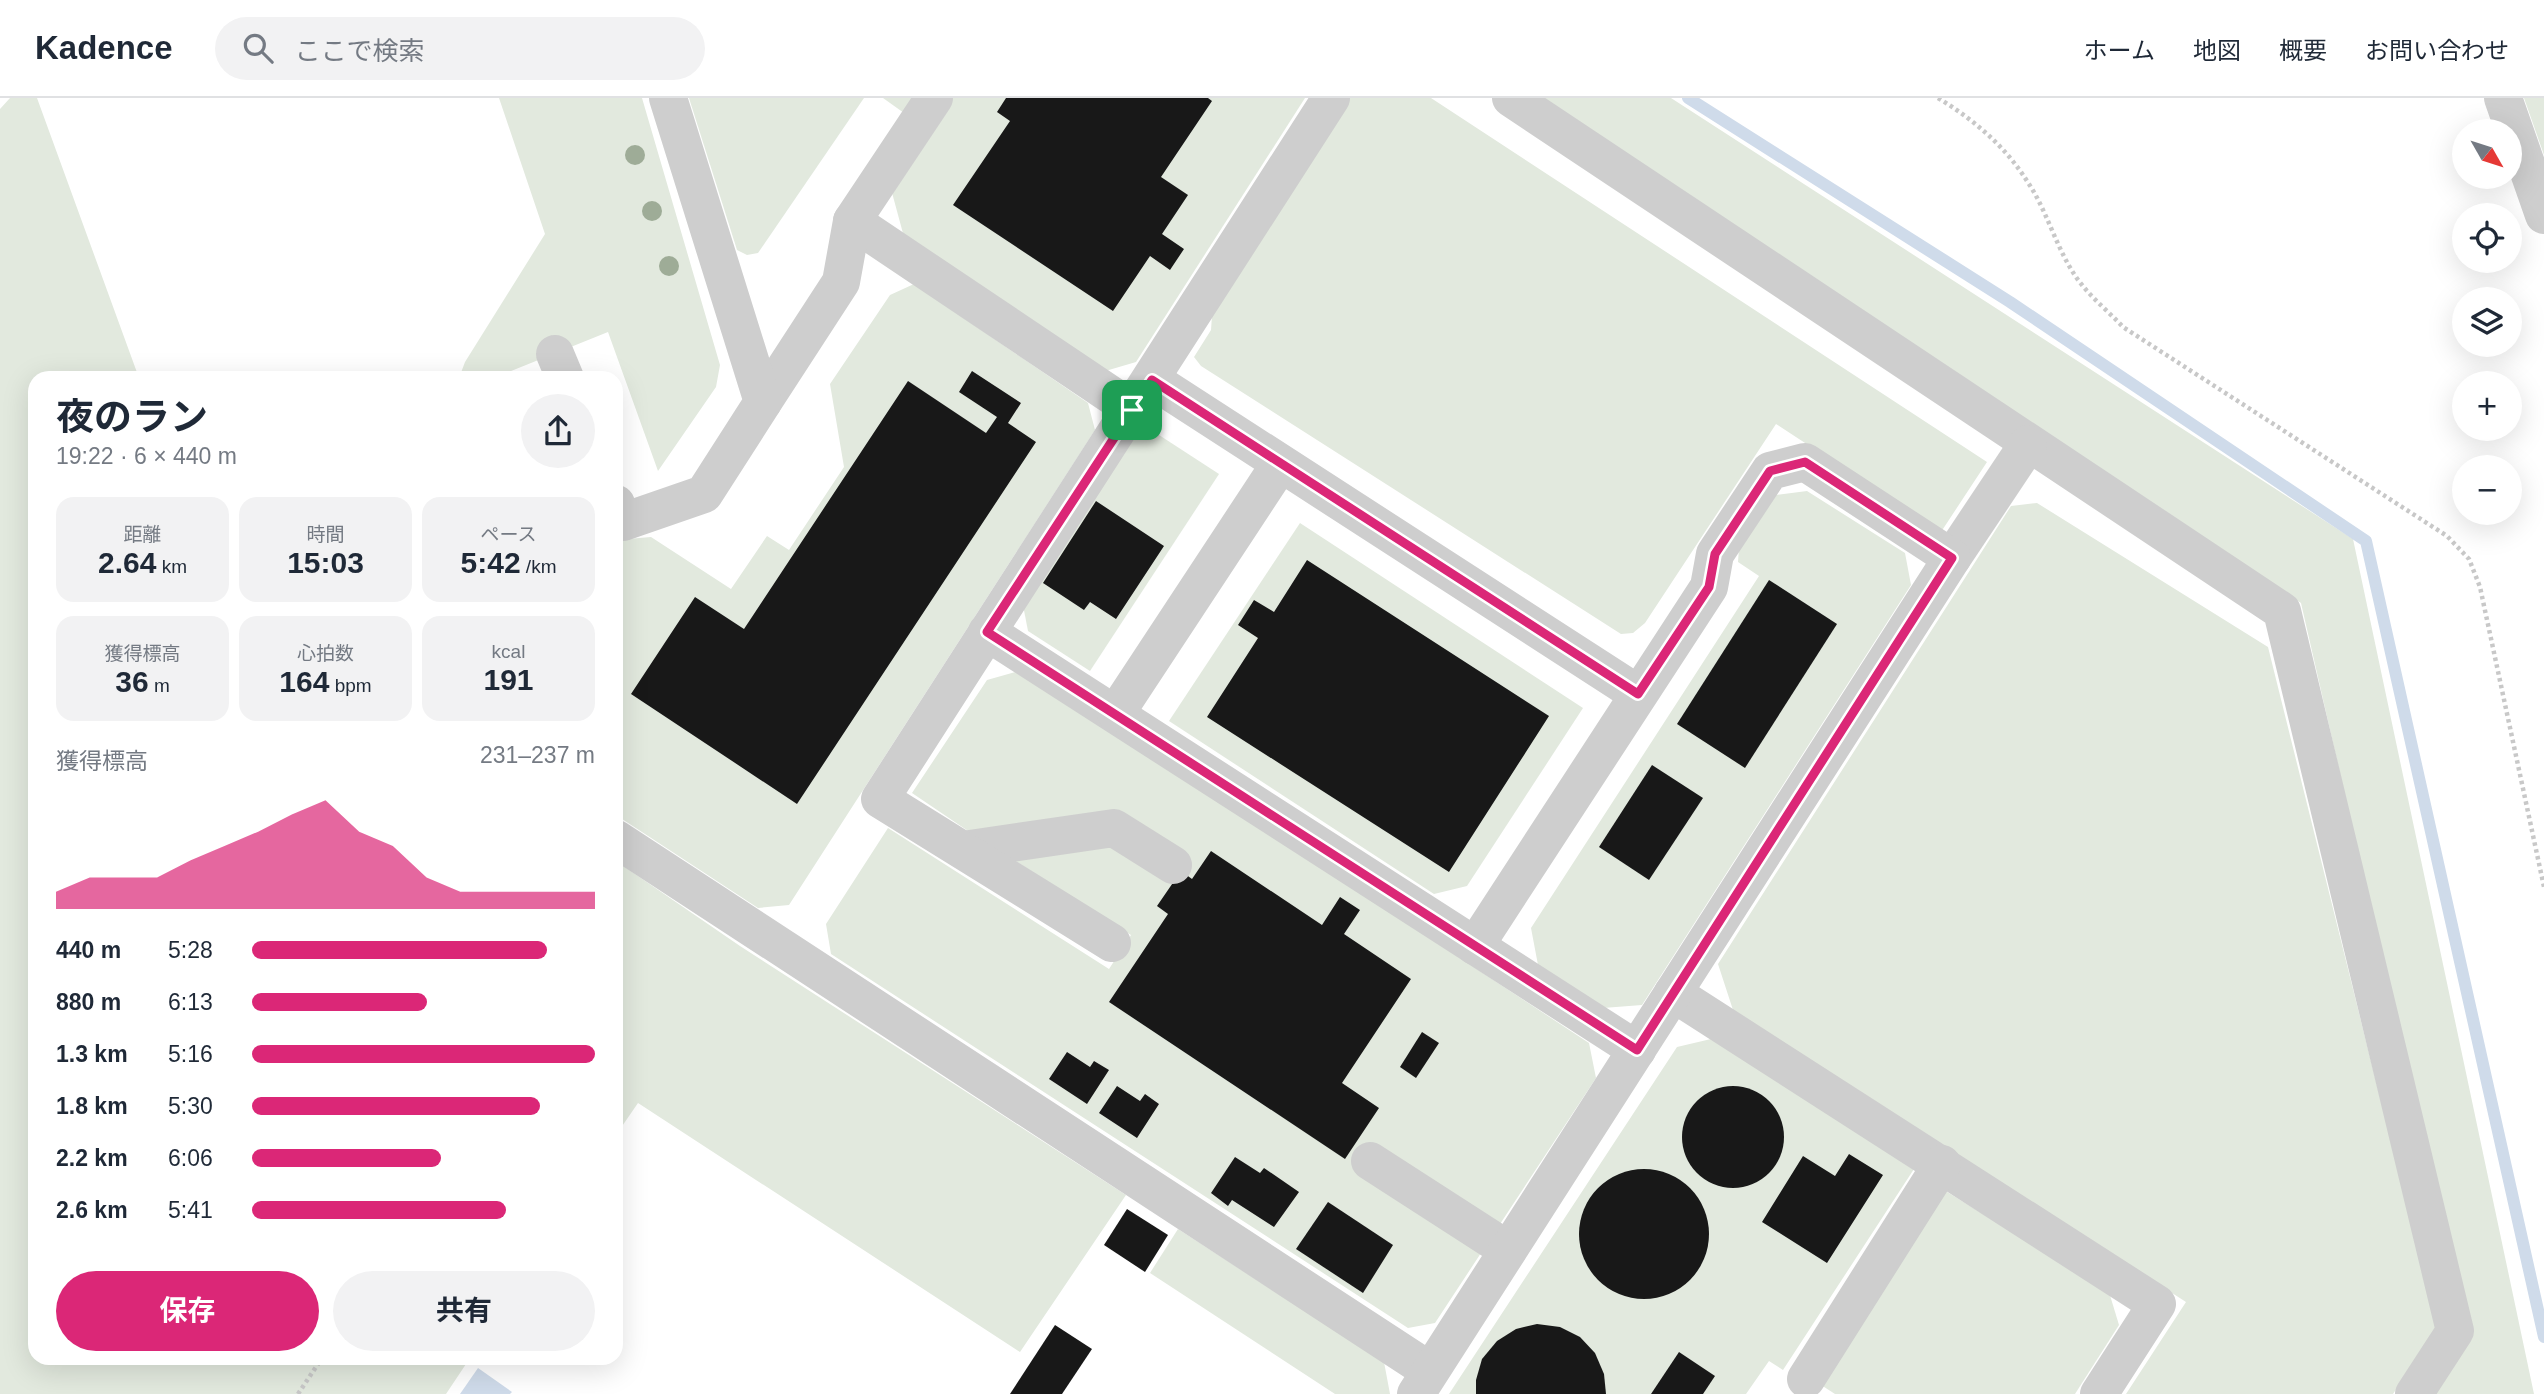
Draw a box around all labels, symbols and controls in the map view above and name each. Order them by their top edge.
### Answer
search box [215,17,705,80]
text: Kadence [35,29,173,66]
icon: search [239,29,277,67]
text: ここで検索 [295,36,425,66]
text: ホーム [2084,37,2155,64]
text: 地図 [2193,37,2241,64]
text: 概要 [2279,37,2327,64]
text: お問い合わせ [2365,37,2509,64]
north arrow [2452,119,2522,189]
map controls [2452,119,2522,525]
button: locate [2452,203,2522,273]
button: layers [2452,287,2522,357]
button: + [2452,371,2522,441]
pin [1102,380,1162,440]
icon: arrive [1113,391,1151,429]
button: share [521,394,595,468]
text: 夜のラン [56,396,208,438]
text: 19:22 · 6 × 440 m [56,443,237,469]
button: − [2452,455,2522,525]
text: 距離 [123,524,162,545]
text: 時間 [306,524,345,545]
text: ペース [480,524,537,545]
text: 2.64 [98,546,156,579]
text: 15:03 [287,546,364,579]
text: 5:42 [461,546,521,579]
text: km [156,556,187,577]
text: /km [521,556,556,577]
text: kcal [492,641,525,662]
text: 獲得標高 [104,643,181,664]
text: 心拍数 [297,643,354,664]
text: 191 [483,663,534,696]
text: 36 [115,665,149,698]
text: 164 [279,665,329,698]
text: m [149,675,170,696]
text: bpm [329,675,372,696]
text: 231–237 m [480,742,595,768]
text: 獲得標高 [56,748,148,774]
text: 440 m [56,937,121,963]
text: 5:28 [168,937,213,963]
text: 880 m [56,989,121,1015]
text: 6:13 [168,989,213,1015]
text: 1.3 km [56,1041,128,1067]
text: 5:16 [168,1041,213,1067]
text: 1.8 km [56,1093,128,1119]
text: 5:30 [168,1093,213,1119]
text: 2.2 km [56,1145,128,1171]
text: 6:06 [168,1145,213,1171]
text: 2.6 km [56,1197,128,1223]
text: 5:41 [168,1197,213,1223]
button: 保存 [56,1271,319,1351]
button: 共有 [333,1271,595,1351]

